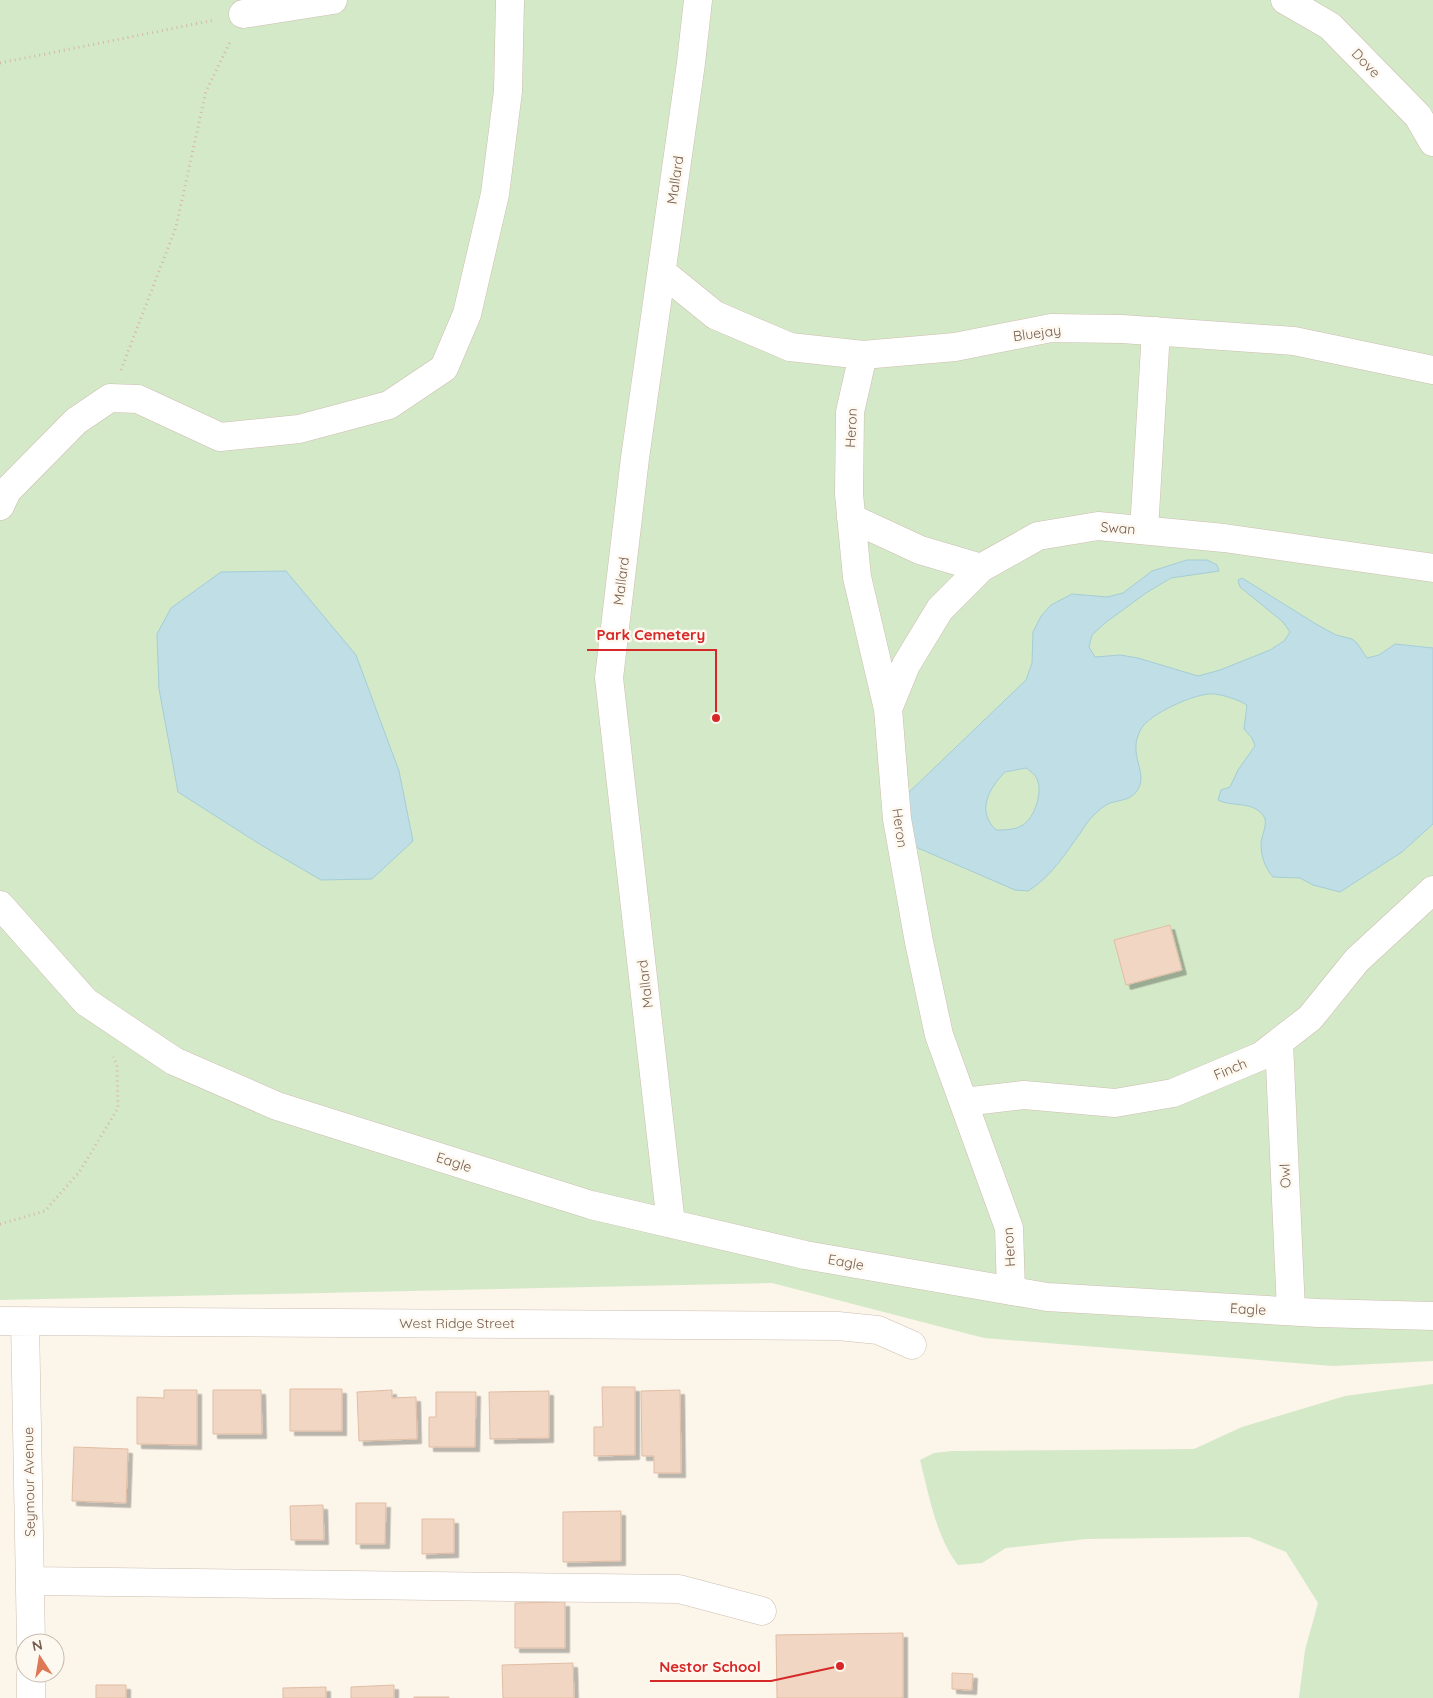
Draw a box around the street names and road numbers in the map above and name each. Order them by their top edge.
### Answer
street label: Dove [1348,45,1384,81]
street label: Mallard [663,155,687,205]
street label: Bluejay [1012,321,1062,345]
street label: Heron [841,408,861,448]
street label: Swan [1100,518,1136,538]
street label: Mallard [609,556,633,606]
street label: Heron [888,807,912,849]
street label: Mallard [633,959,657,1009]
street label: Finch [1211,1054,1249,1084]
street label: Eagle [434,1148,474,1176]
street label: Owl [1276,1163,1294,1189]
street label: Heron [999,1227,1019,1267]
street label: Eagle [827,1250,865,1274]
street label: Eagle [1229,1299,1267,1319]
street label: West Ridge Street [399,1314,515,1332]
street label: Seymour Avenue [19,1427,39,1537]

